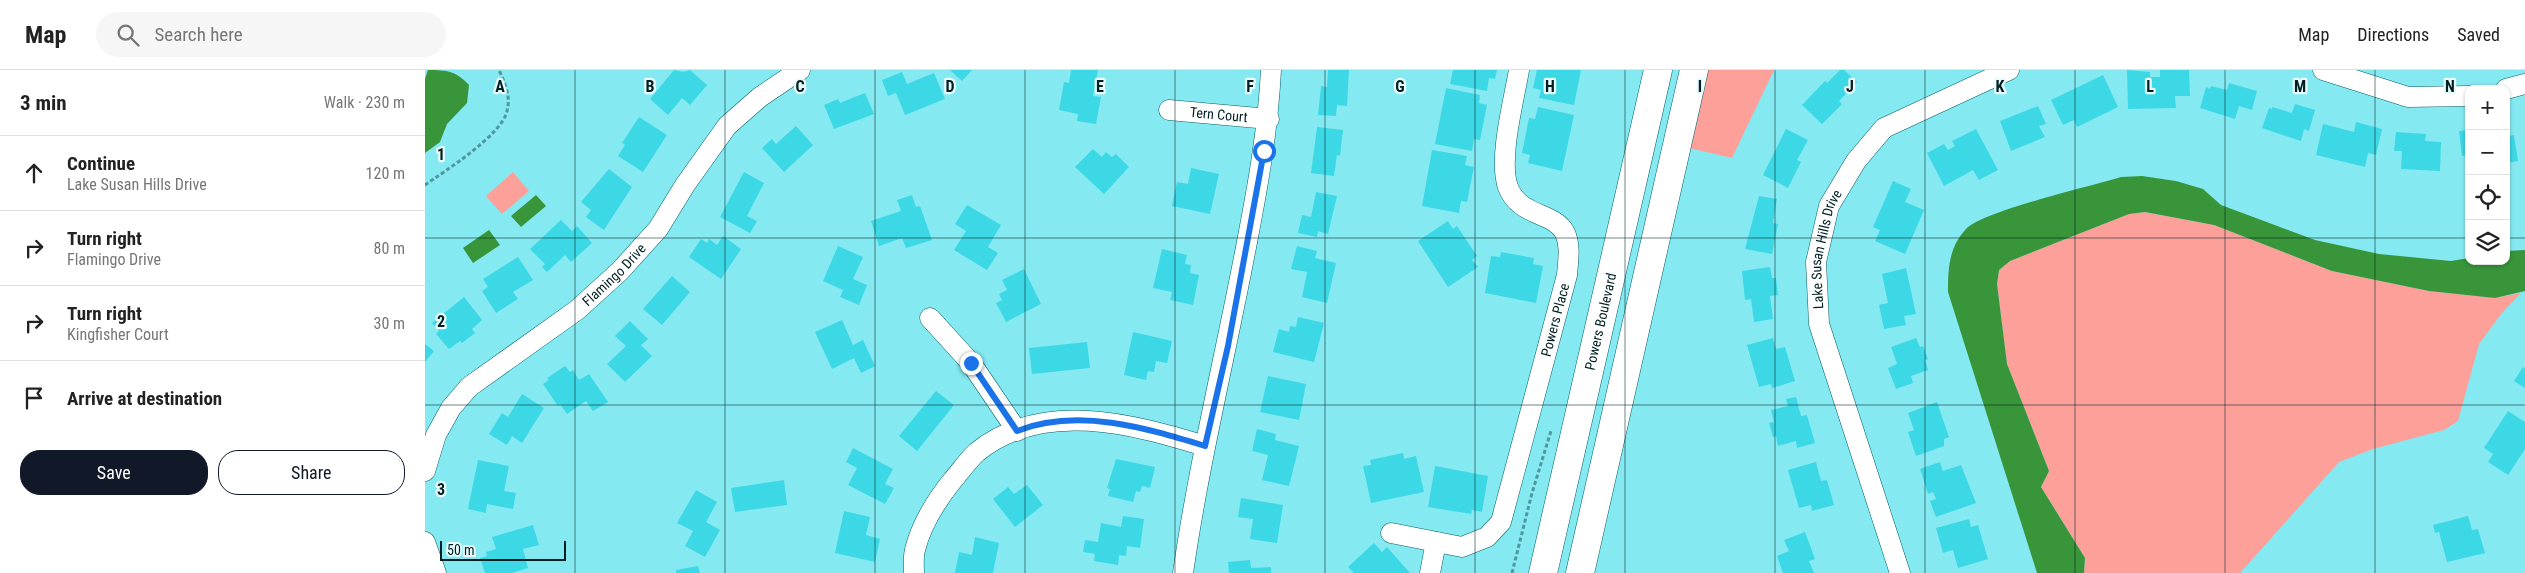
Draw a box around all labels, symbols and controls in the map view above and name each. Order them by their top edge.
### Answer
search box [96,12,446,57]
text: Map [25,21,66,49]
icon: search [114,21,142,49]
text: Search here [154,23,243,46]
text: Map [2298,24,2329,45]
text: Directions [2357,24,2429,45]
text: Saved [2457,24,2500,45]
text: A [495,77,505,96]
text: B [646,77,655,96]
text: C [795,77,805,96]
text: D [945,77,955,96]
text: E [1096,77,1104,96]
text: F [1246,77,1254,96]
text: G [1395,77,1405,96]
text: H [1545,77,1555,96]
text: I [1698,77,1702,96]
text: J [1846,77,1854,96]
text: K [1996,77,2005,96]
text: L [2146,77,2154,96]
text: M [2294,77,2306,96]
text: N [2445,77,2455,96]
map controls [2465,85,2510,265]
button: + [2465,85,2510,130]
text: 3 min [20,91,67,115]
text: Walk · 230 m [324,93,405,112]
street label: Tern Court [1189,104,1248,125]
button: − [2465,130,2510,175]
route start [1253,140,1276,163]
text: 1 [437,145,445,164]
text: Continue [67,152,135,175]
icon: ahead [20,159,48,187]
text: 120 m [366,164,405,183]
text: Lake Susan Hills Drive [67,175,207,194]
button: locate [2465,175,2510,220]
street label: Lake Susan Hills Drive [1808,186,1845,309]
button: layers [2465,220,2510,265]
text: Turn right [67,227,142,250]
icon: right [20,234,48,262]
text: 80 m [373,239,405,258]
street label: Flamingo Drive [579,240,649,309]
text: Flamingo Drive [67,250,161,269]
street label: Powers Boulevard [1582,271,1619,372]
street label: Powers Place [1538,281,1573,358]
text: Turn right [67,302,142,325]
icon: right [20,309,48,337]
text: 2 [437,312,445,331]
text: 30 m [373,314,405,333]
text: Kingfisher Court [67,325,169,344]
route end [960,352,983,375]
icon: arrive [20,384,48,412]
text: Arrive at destination [67,387,222,410]
button: Save [20,450,208,495]
button: Share [218,450,405,495]
text: 3 [437,480,445,499]
scale bar [440,538,566,561]
text: 50 m [447,542,475,558]

